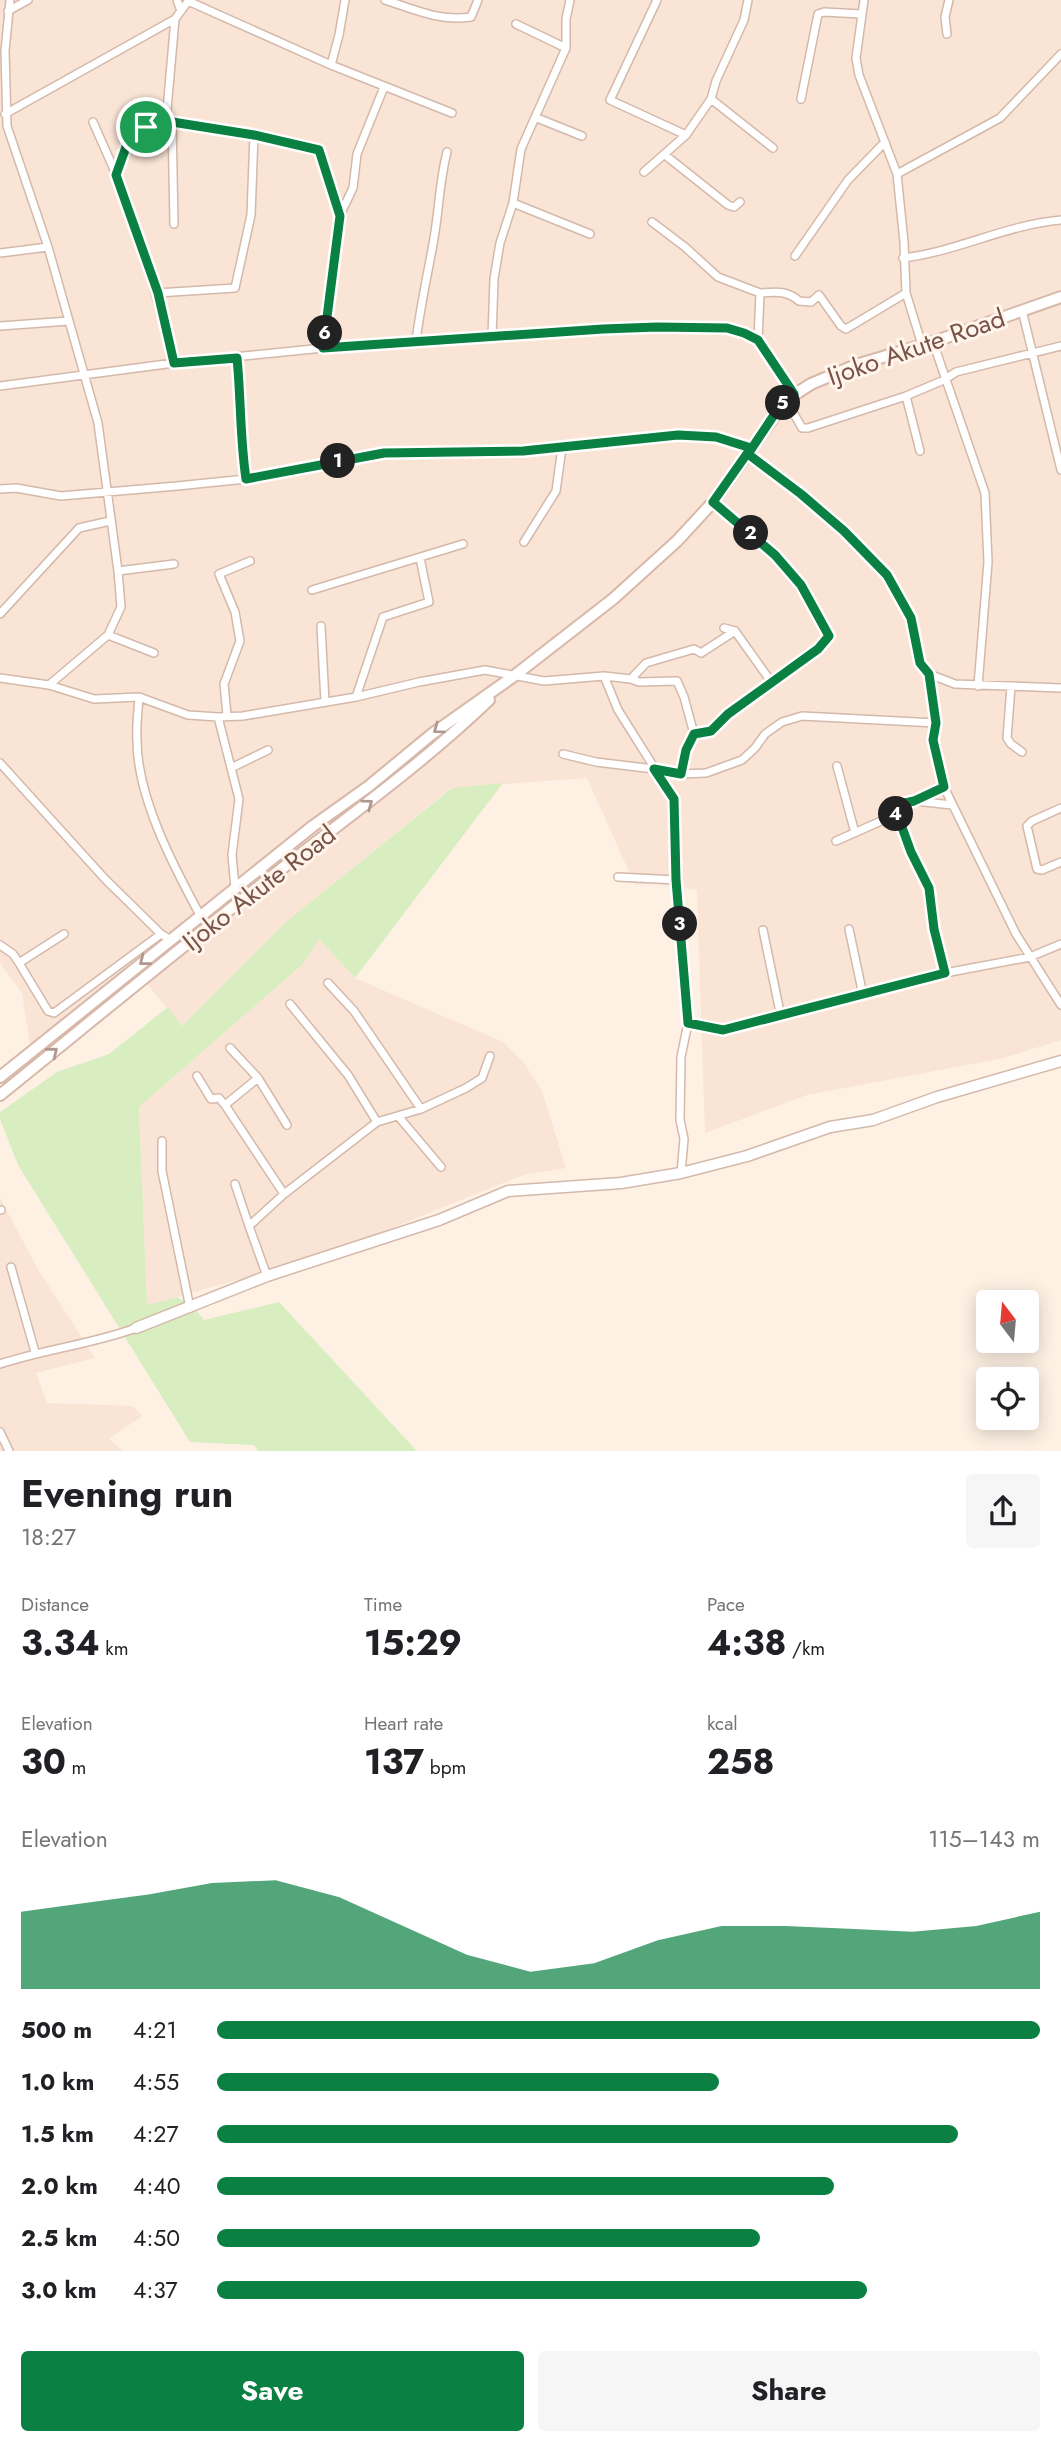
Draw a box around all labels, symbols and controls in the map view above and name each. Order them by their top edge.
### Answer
pin [116,97,176,157]
icon: arrive [127,108,165,146]
street label: Ijoko Akute Road [822,299,1010,395]
pin: 6 [308,316,342,350]
text: 6 [318,319,331,346]
pin: 5 [766,386,800,420]
text: 5 [776,389,789,416]
pin: 1 [320,444,356,478]
text: 1 [333,447,342,474]
pin: 2 [734,516,768,550]
text: 2 [744,519,757,546]
one-way arrow [433,721,446,734]
pin: 4 [878,796,914,832]
one-way arrow [360,800,373,812]
text: 4 [889,800,902,827]
street label: Ijoko Akute Road [174,816,344,960]
pin: 3 [662,906,698,942]
text: 3 [674,910,685,937]
one-way arrow [139,952,152,965]
one-way arrow [45,1048,58,1061]
north arrow [976,1290,1040,1353]
map controls [976,1290,1039,1430]
button: locate [976,1367,1039,1430]
text: Evening run [21,1466,233,1521]
button: share [966,1474,1040,1548]
text: 18:27 [21,1520,76,1554]
text: Distance [21,1591,89,1618]
text: Time [364,1591,402,1618]
text: Pace [707,1591,745,1618]
text: 3.34 [21,1618,100,1668]
text: 15:29 [364,1618,462,1668]
text: 4:38 [707,1618,786,1668]
text: km [100,1635,129,1662]
text: /km [786,1635,825,1662]
text: Elevation [21,1710,93,1737]
text: Heart rate [364,1710,443,1737]
text: kcal [707,1710,738,1737]
text: 30 [21,1737,66,1787]
text: 137 [364,1737,424,1787]
text: 258 [707,1737,774,1787]
text: m [66,1754,86,1781]
text: bpm [424,1754,466,1781]
text: Elevation [21,1822,108,1856]
text: 115–143 m [928,1822,1040,1856]
text: 500 m [21,2013,92,2047]
text: 4:21 [133,2013,177,2047]
text: 1.0 km [21,2065,94,2099]
text: 4:55 [133,2065,179,2099]
text: 1.5 km [21,2117,94,2151]
text: 4:27 [133,2117,178,2151]
text: 2.0 km [21,2169,98,2203]
text: 4:40 [133,2169,181,2203]
text: 2.5 km [21,2221,97,2255]
text: 4:50 [133,2221,180,2255]
text: 3.0 km [21,2273,97,2307]
text: 4:37 [133,2273,178,2307]
button: Save [21,2351,524,2431]
button: Share [538,2351,1040,2431]

